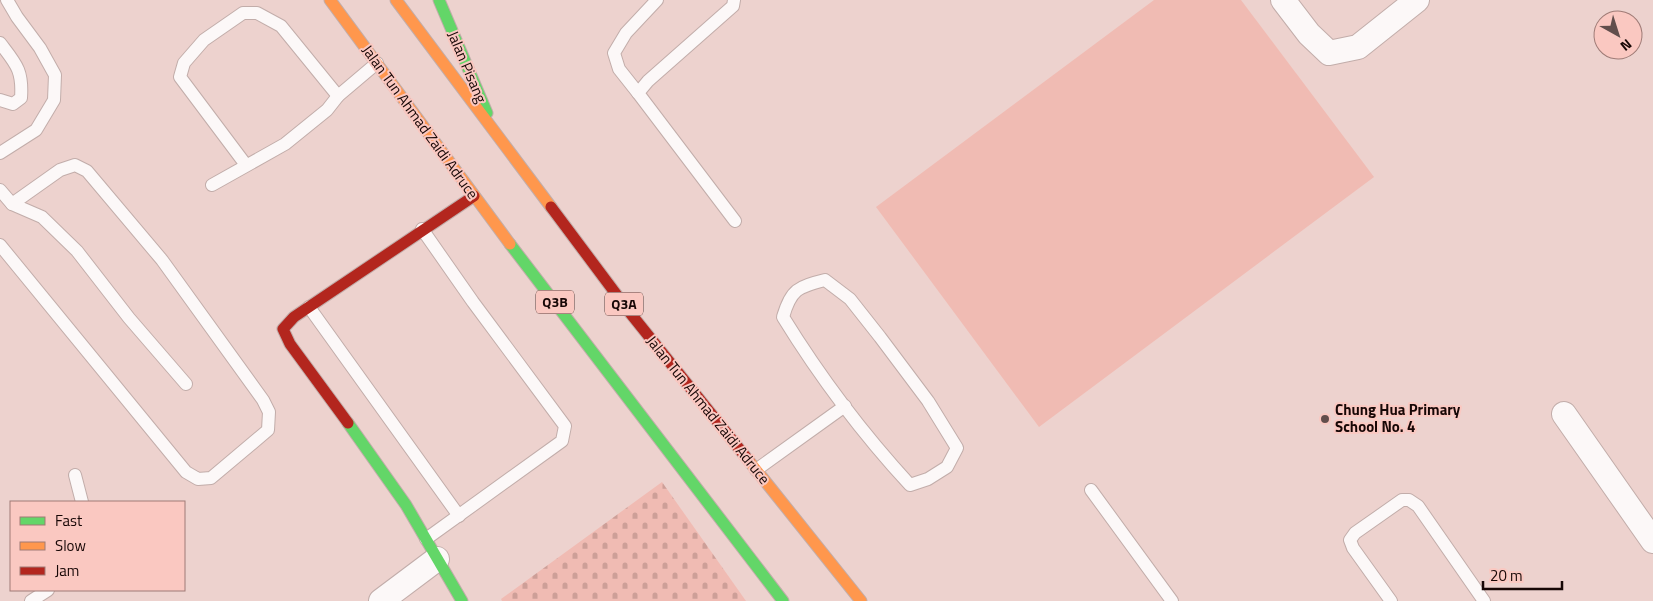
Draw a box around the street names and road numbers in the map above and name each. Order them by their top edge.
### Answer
street label: Jalan Pisang [442,27,493,107]
street label: Jalan Tun Ahmad Zaidi Adruce [357,40,484,204]
road number: Q3B [536,290,574,314]
road number: Q3A [605,292,643,316]
street label: Jalan Tun Ahmad Zaidi Adruce [641,330,776,489]

